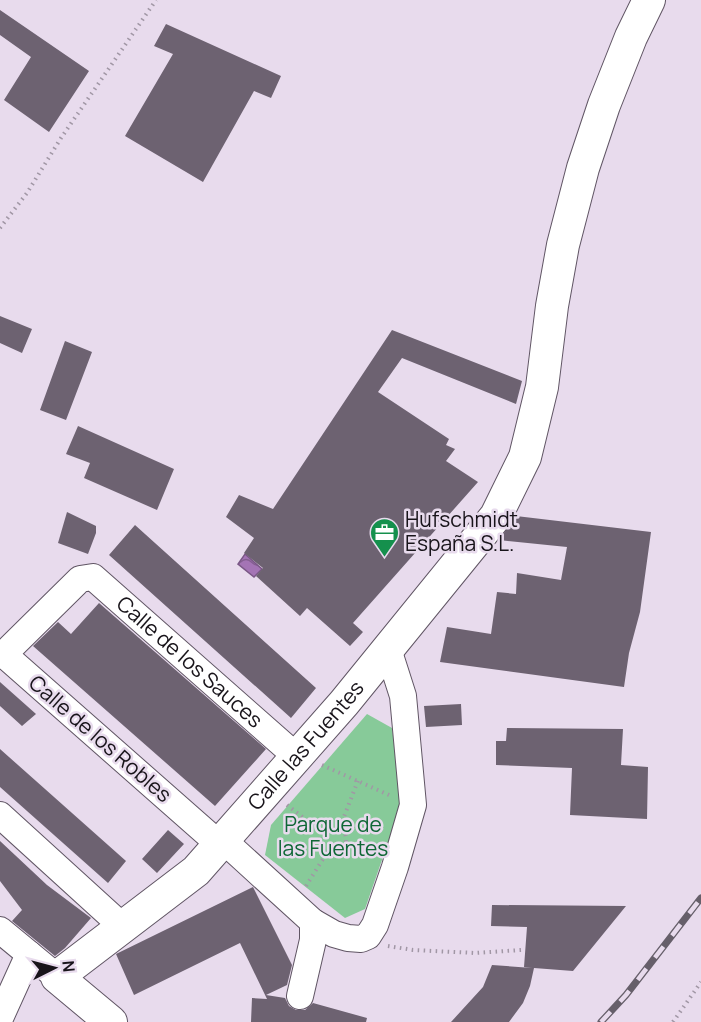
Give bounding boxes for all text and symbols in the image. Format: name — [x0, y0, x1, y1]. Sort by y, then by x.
place label: Hufschmidt España S.L. — [405, 505, 518, 557]
office icon: Hufschmidt España S.L. — [368, 516, 400, 558]
street label: Calle de los Sauces — [111, 589, 269, 733]
street label: Calle de los Robles — [23, 668, 178, 808]
street label: Calle las Fuentes — [241, 674, 370, 816]
park label: Parque de las Fuentes — [278, 810, 388, 862]
north arrow — [24, 938, 84, 998]
text: N — [57, 960, 80, 973]

